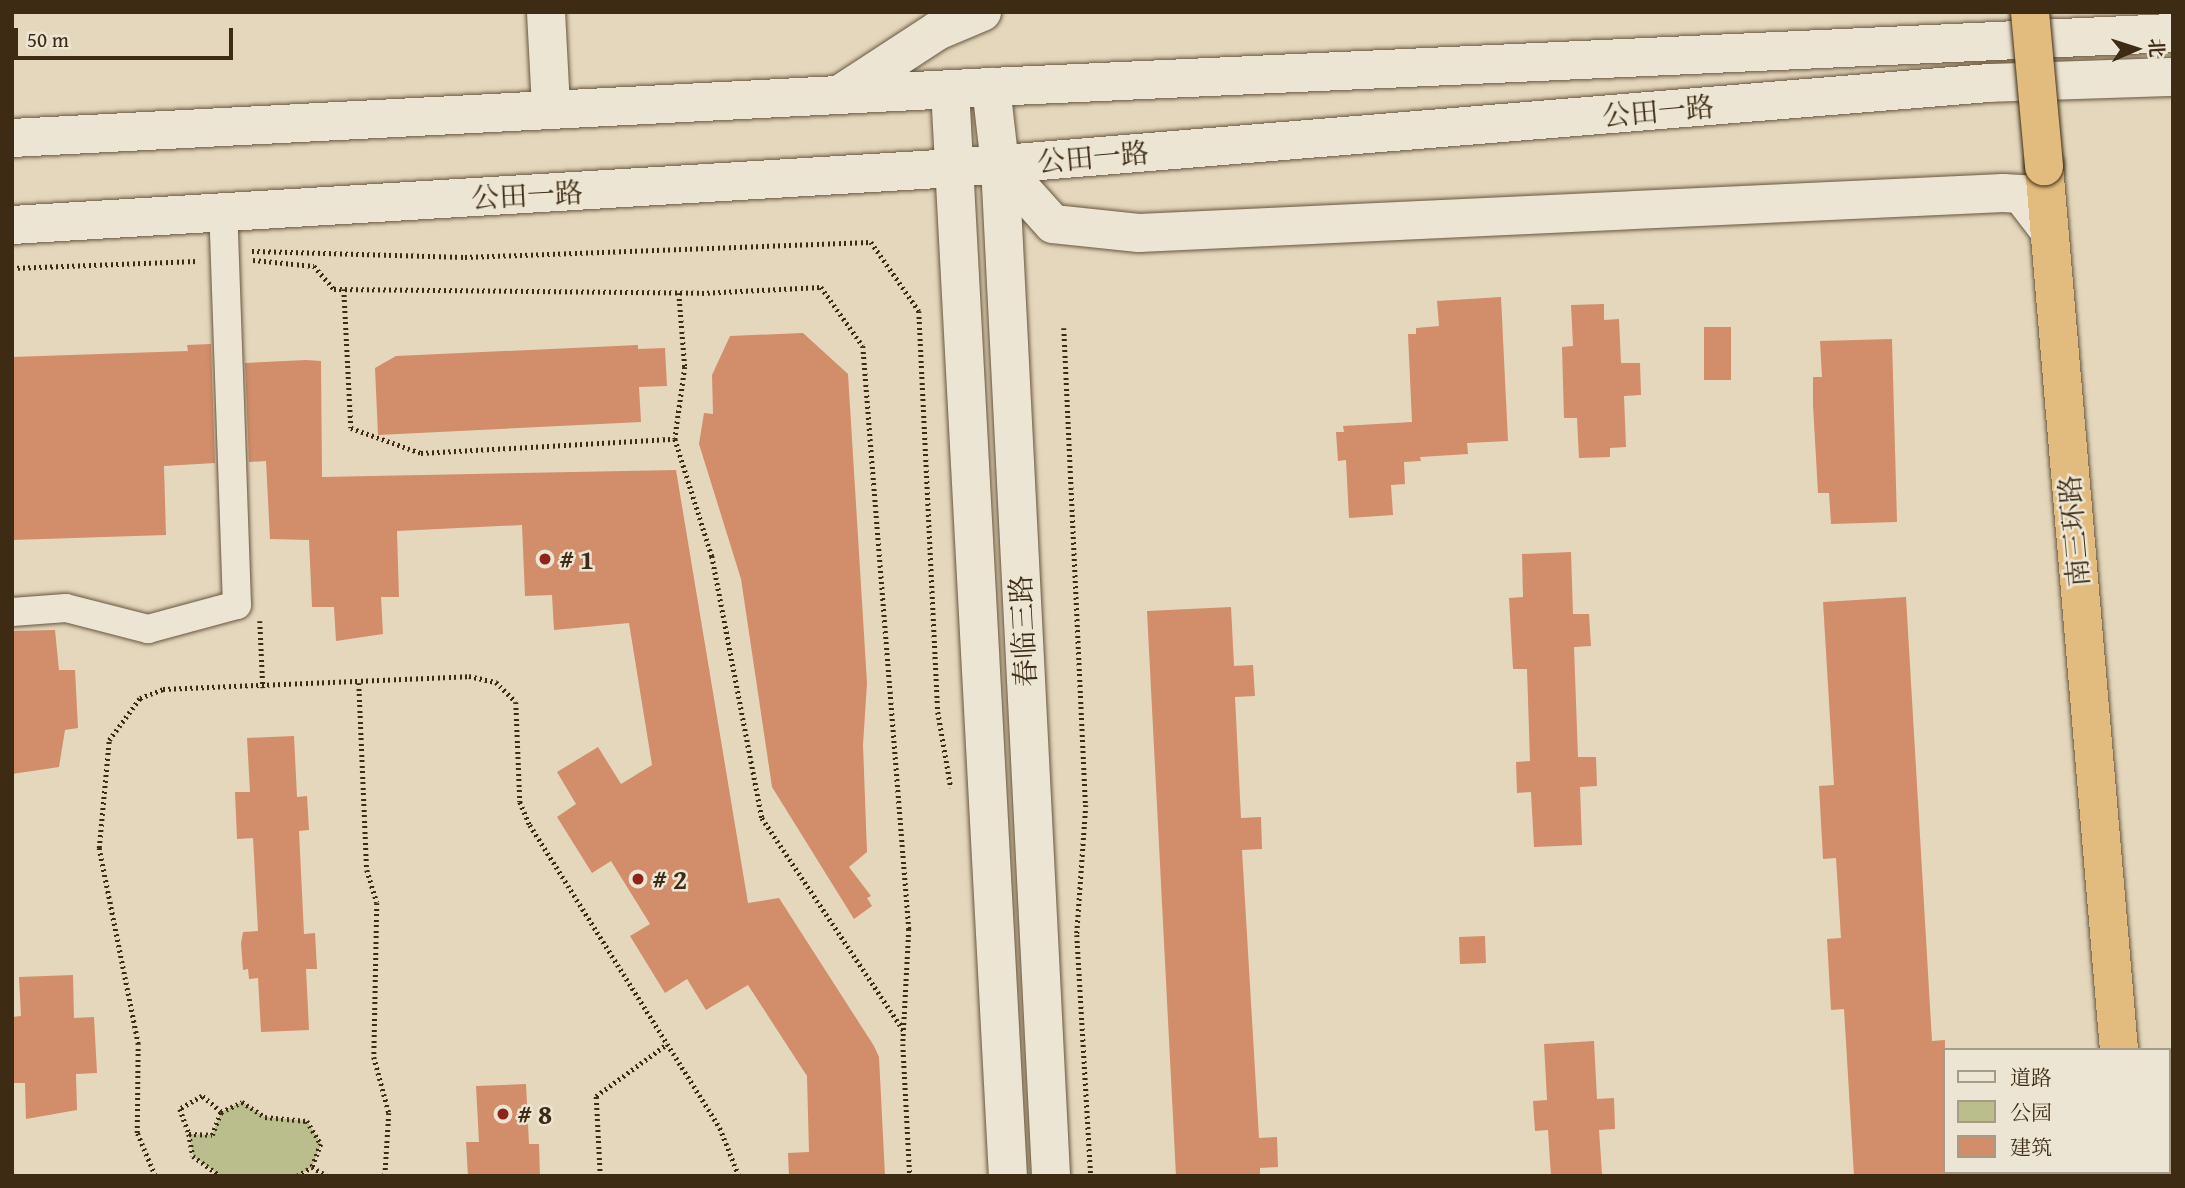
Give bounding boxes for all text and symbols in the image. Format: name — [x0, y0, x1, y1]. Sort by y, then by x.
scale bar — [18, 14, 236, 58]
north arrow — [2101, 14, 2171, 84]
text: 50 m — [27, 24, 69, 55]
text: 北 — [2142, 38, 2171, 58]
street label: 公田一路 — [1601, 89, 1715, 133]
street label: 公田一路 — [1036, 135, 1150, 179]
street label: 公田一路 — [470, 175, 584, 215]
street label: 南三环路 — [2052, 474, 2096, 588]
place label: # 1 — [559, 542, 594, 576]
marker: # 1 — [537, 551, 553, 567]
street label: 春临三路 — [1003, 574, 1043, 688]
place label: # 2 — [652, 862, 687, 896]
marker: # 2 — [630, 871, 646, 887]
legend — [1944, 1048, 2171, 1174]
text: 道路 — [2010, 1062, 2052, 1093]
place label: # 8 — [517, 1097, 552, 1131]
text: 公园 — [2010, 1097, 2052, 1128]
marker: # 8 — [495, 1106, 511, 1122]
text: 建筑 — [2010, 1132, 2052, 1163]

